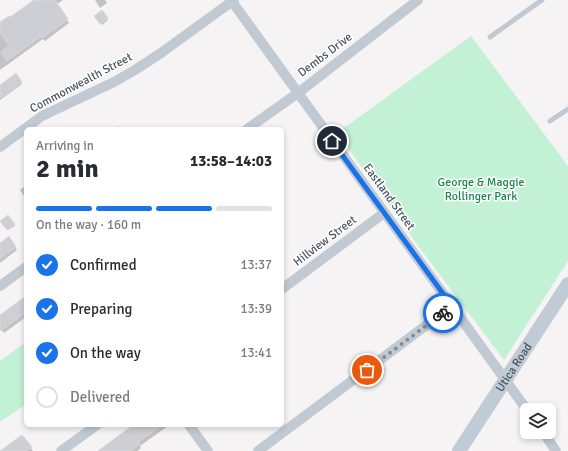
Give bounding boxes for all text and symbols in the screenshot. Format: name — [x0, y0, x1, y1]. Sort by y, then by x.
street label: Dembs Drive — [295, 30, 355, 80]
street label: Commonwealth Street — [27, 50, 135, 116]
pin — [315, 124, 349, 158]
icon: home — [321, 130, 343, 152]
text: Arriving in — [36, 138, 94, 154]
text: 13:58–14:03 — [190, 152, 272, 170]
text: 2 min — [36, 153, 99, 185]
street label: Eastland Street — [360, 161, 418, 233]
park label: George & Maggie Rollinger Park — [438, 175, 524, 204]
street label: Hillview Street — [290, 212, 360, 270]
text: On the way · 160 m — [36, 217, 141, 233]
icon: check — [36, 254, 58, 276]
text: Confirmed — [70, 256, 137, 274]
text: 13:37 — [240, 257, 272, 273]
courier — [423, 293, 463, 333]
icon: check — [36, 298, 58, 320]
text: Preparing — [70, 300, 133, 318]
text: 13:39 — [240, 301, 272, 317]
icon: bike — [432, 302, 454, 324]
street label: Utica Road — [492, 340, 535, 395]
icon: check — [36, 342, 58, 364]
text: On the way — [70, 344, 141, 362]
text: 13:41 — [240, 345, 272, 361]
pin — [350, 353, 384, 387]
icon: bag — [356, 359, 378, 381]
text: Delivered — [70, 388, 130, 406]
map controls — [520, 403, 556, 439]
button: layers — [520, 403, 556, 439]

